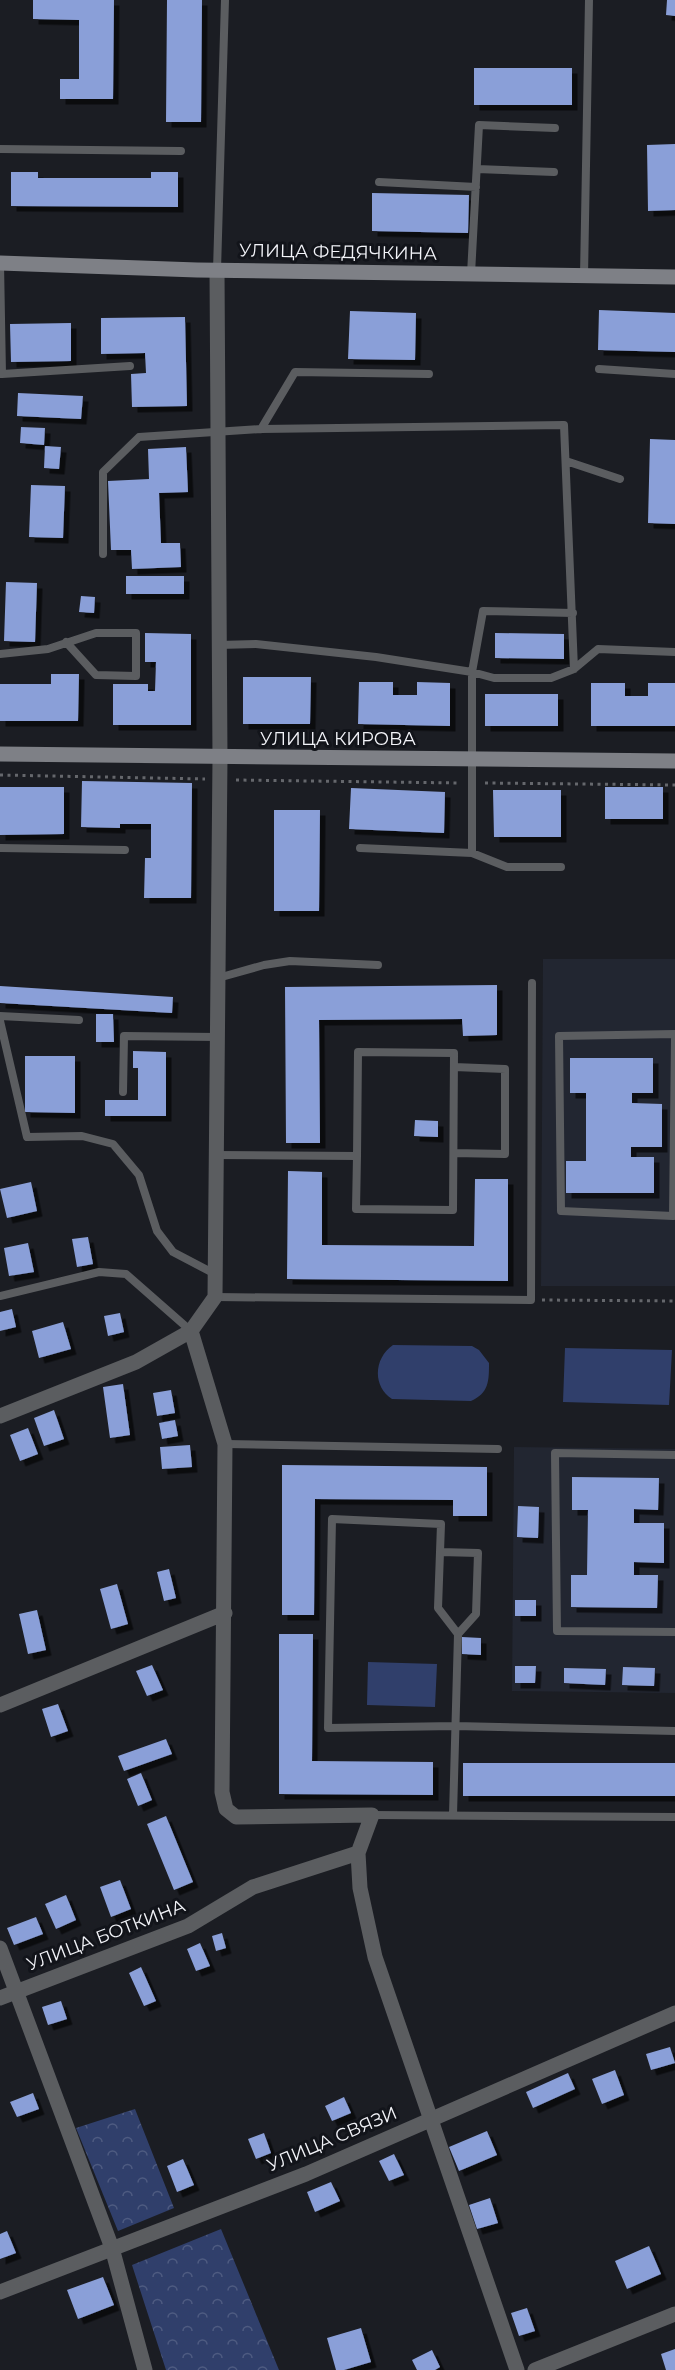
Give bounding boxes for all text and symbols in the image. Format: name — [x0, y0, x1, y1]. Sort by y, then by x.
street label: УЛИЦА ФЕДЯЧКИНА — [239, 239, 438, 265]
street label: УЛИЦА КИРОВА — [260, 728, 416, 750]
street label: УЛИЦА БОТКИНА — [24, 1894, 189, 1975]
street label: УЛИЦА СВЯЗИ — [264, 2102, 400, 2176]

